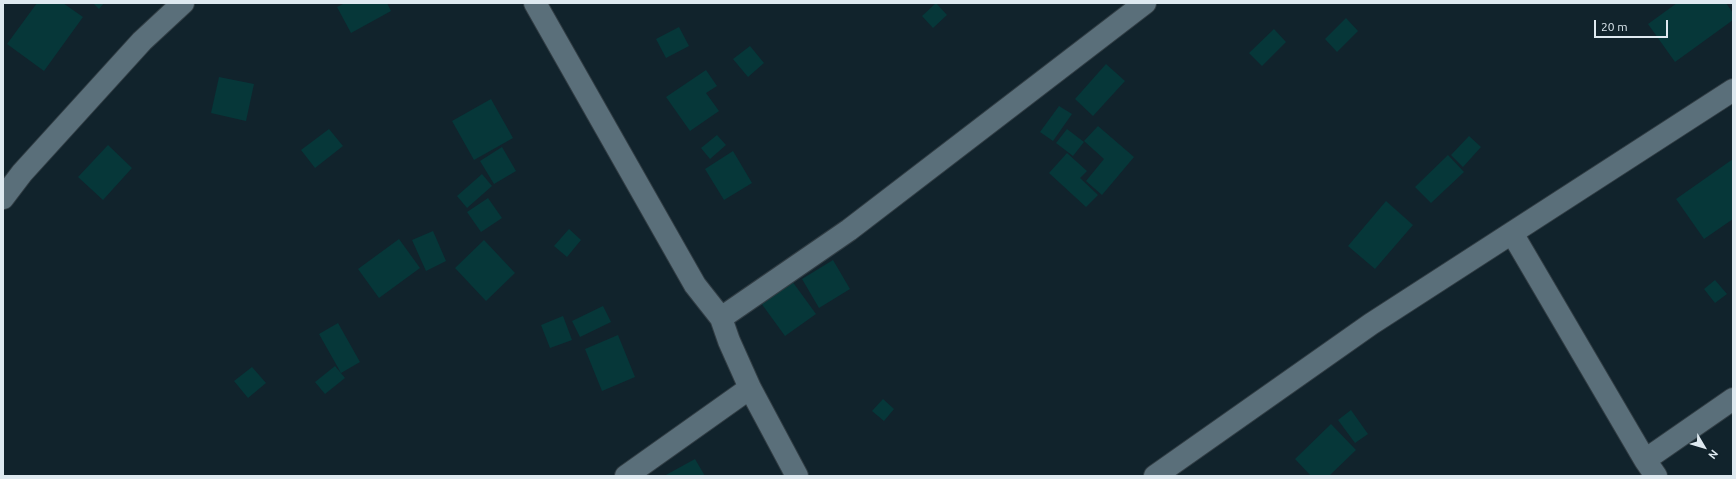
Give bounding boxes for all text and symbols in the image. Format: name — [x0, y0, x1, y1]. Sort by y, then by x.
scale bar — [1596, 12, 1670, 38]
text: 20 m — [1601, 20, 1628, 33]
north arrow — [1684, 427, 1724, 467]
text: N — [1706, 447, 1721, 461]

